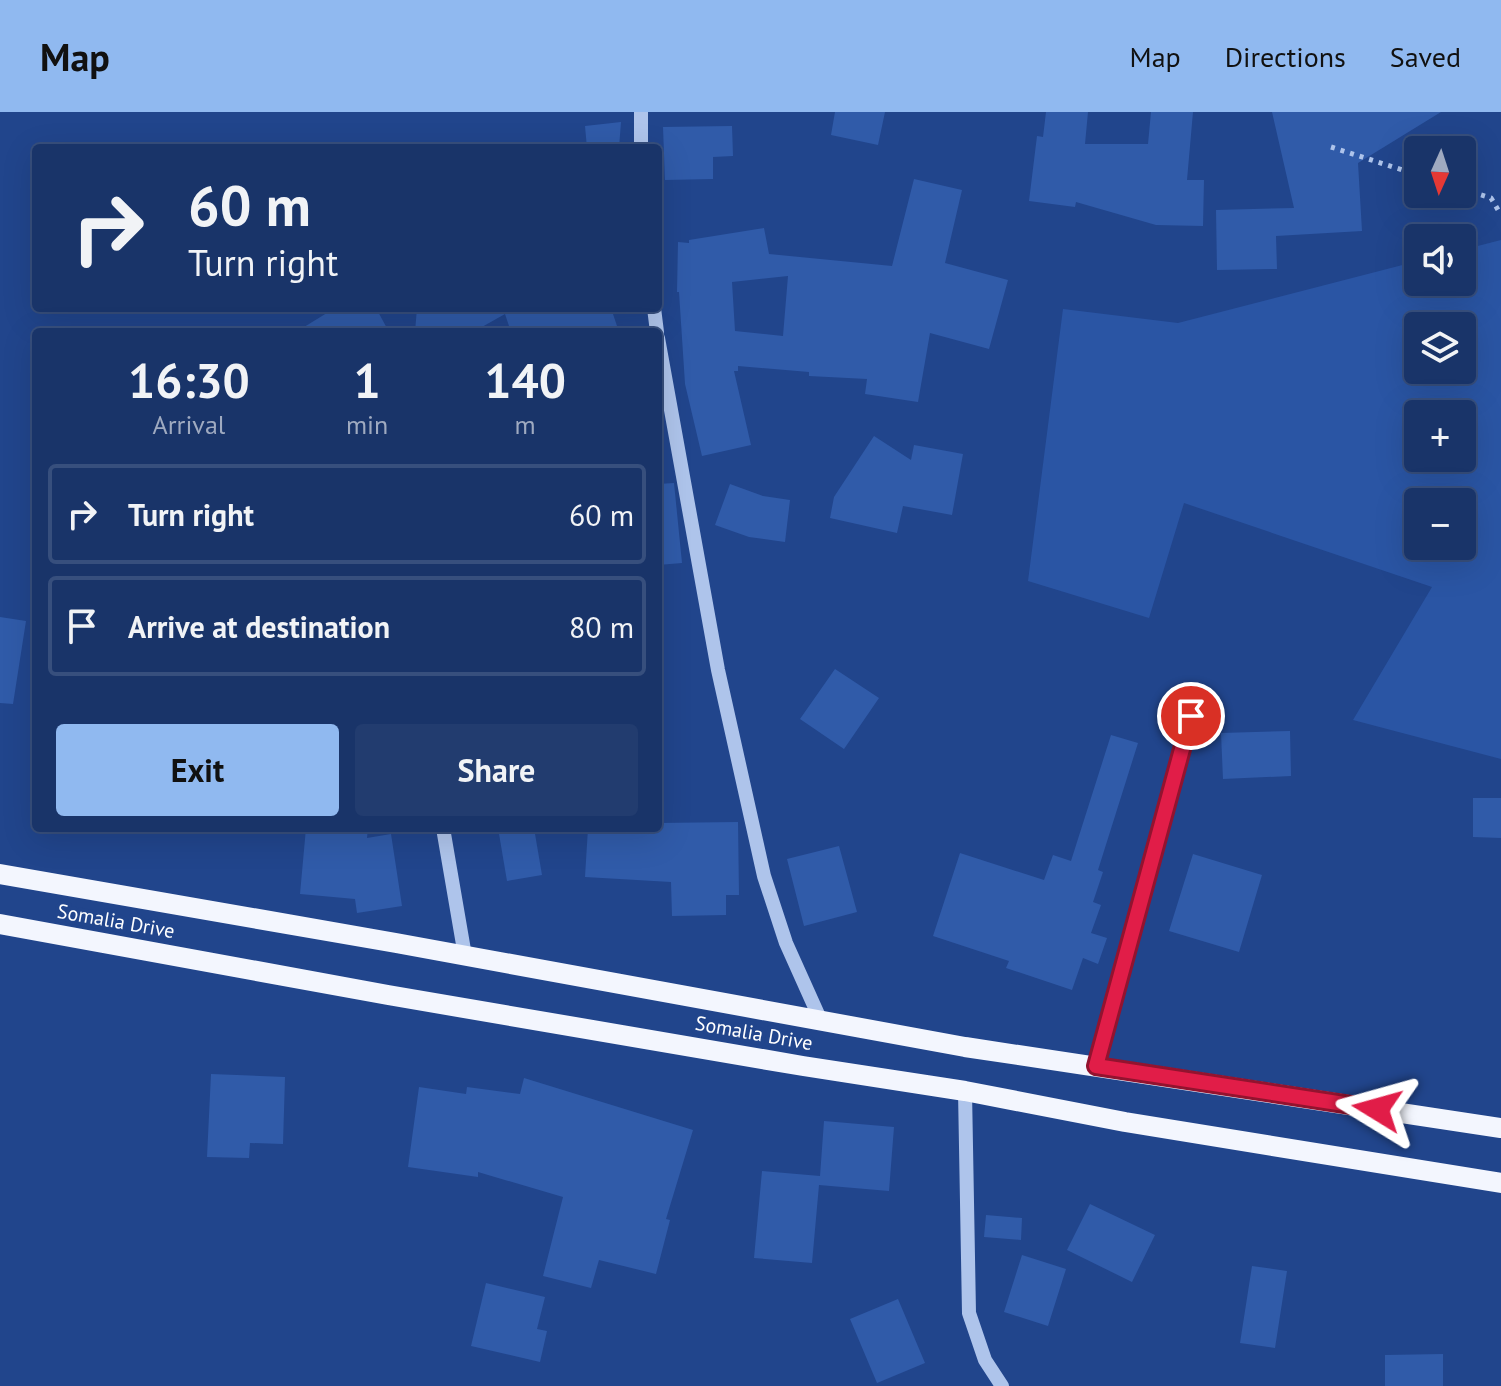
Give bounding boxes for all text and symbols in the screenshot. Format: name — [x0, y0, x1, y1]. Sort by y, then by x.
text: Map — [40, 32, 110, 81]
text: Map — [1130, 38, 1181, 75]
text: Directions — [1225, 38, 1346, 75]
text: Saved — [1390, 38, 1461, 75]
north arrow — [1404, 136, 1476, 208]
map controls — [1404, 136, 1476, 560]
text: 60 m — [188, 169, 311, 241]
icon: right — [56, 176, 160, 280]
button: sound — [1404, 224, 1476, 296]
text: Turn right — [188, 239, 338, 286]
button: layers — [1404, 312, 1476, 384]
text: 16:30 — [128, 349, 250, 411]
text: 1 — [353, 349, 381, 411]
text: 140 — [484, 349, 566, 411]
button: + — [1404, 400, 1476, 472]
text: Arrival — [153, 408, 225, 441]
text: min — [346, 408, 388, 441]
text: m — [515, 408, 536, 441]
button: − — [1404, 488, 1476, 560]
icon: right — [60, 492, 104, 536]
text: Turn right — [128, 495, 254, 534]
text: 60 m — [569, 495, 634, 534]
icon: arrive — [60, 604, 104, 648]
text: Arrive at destination — [128, 607, 390, 646]
text: 80 m — [569, 607, 634, 646]
pin — [1157, 682, 1225, 750]
icon: arrive — [1169, 694, 1213, 738]
button: Exit — [56, 724, 339, 816]
button: Share — [355, 724, 638, 816]
street label: Somalia Drive — [55, 898, 177, 944]
street label: Somalia Drive — [693, 1010, 815, 1056]
position arrow — [1335, 1067, 1419, 1151]

